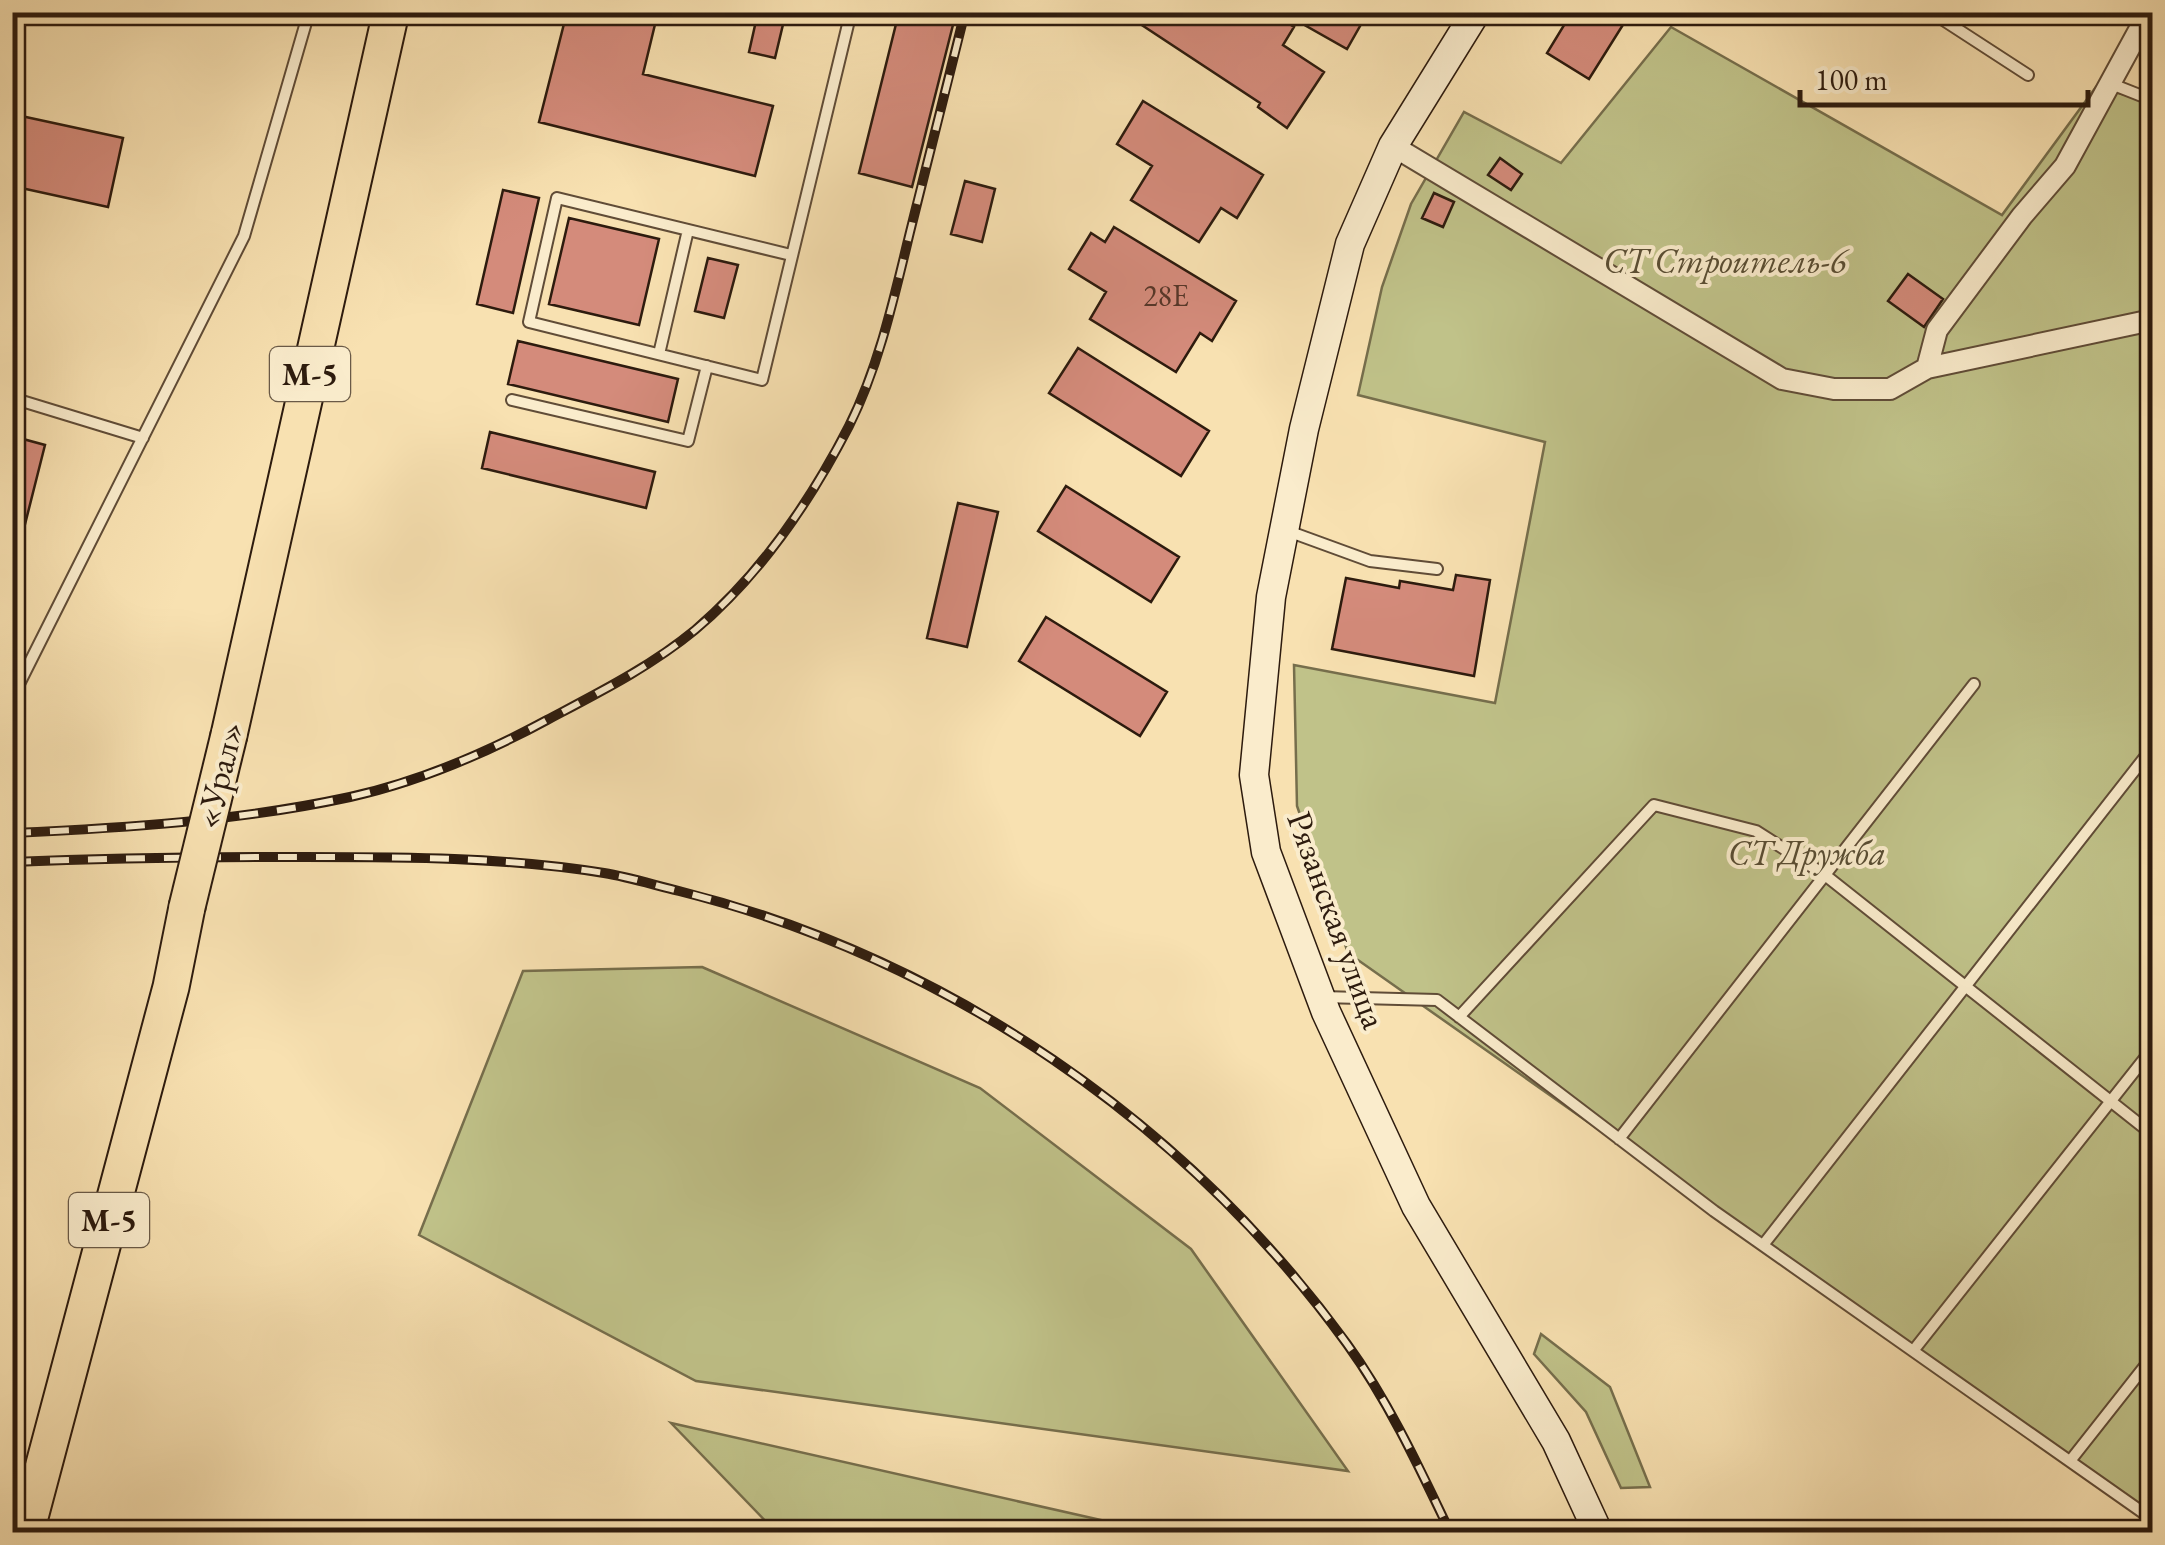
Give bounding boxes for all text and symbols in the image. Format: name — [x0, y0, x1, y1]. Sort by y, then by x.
scale bar — [1800, 45, 2088, 107]
text: 100 m — [1815, 60, 1888, 99]
park label: СТ Строитель-6 — [1603, 238, 1850, 284]
house number: 28Е — [1143, 276, 1189, 315]
road number: М-5 — [270, 347, 350, 401]
street label: «Урал» — [183, 717, 255, 833]
street label: Рязанская улица — [1276, 805, 1398, 1035]
park label: СТ Дружба — [1728, 830, 1886, 876]
road number: М-5 — [69, 1193, 149, 1247]

